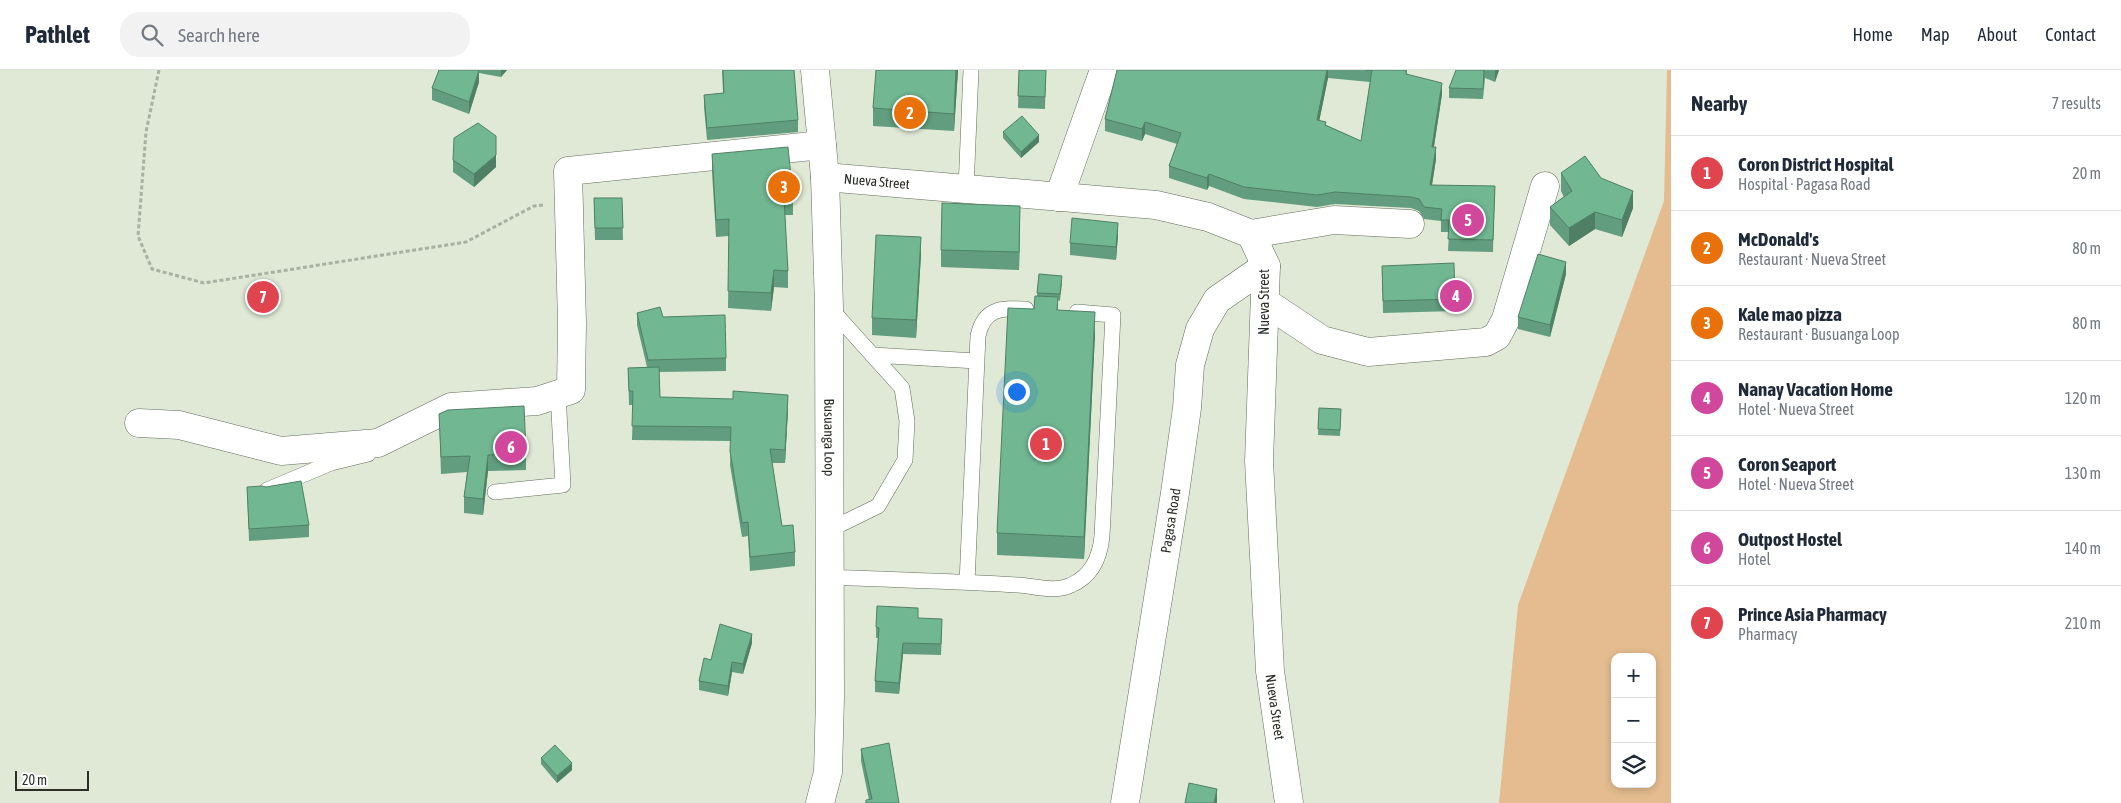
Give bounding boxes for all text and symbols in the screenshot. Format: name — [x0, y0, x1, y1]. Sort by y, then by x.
search box — [120, 12, 470, 57]
text: Pathlet — [25, 21, 90, 48]
icon: search — [138, 21, 166, 49]
text: Search here — [178, 24, 260, 46]
text: Home — [1853, 24, 1893, 45]
text: Map — [1921, 24, 1950, 45]
text: About — [1978, 24, 2017, 45]
text: Contact — [2045, 24, 2096, 45]
text: Nearby — [1691, 91, 1747, 115]
pin: 2 — [894, 94, 926, 132]
text: 7 results — [2051, 94, 2101, 112]
text: Coron District Hospital — [1738, 153, 1894, 175]
text: 1 — [1703, 164, 1711, 182]
text: 20 m — [2072, 164, 2101, 182]
pin: 3 — [768, 168, 800, 206]
street label: Nueva Street — [843, 171, 910, 192]
text: Hospital · Pagasa Road — [1738, 175, 1871, 193]
pin: 5 — [1452, 201, 1484, 239]
text: McDonald's — [1738, 228, 1819, 250]
text: 2 — [1703, 239, 1711, 257]
text: 80 m — [2072, 239, 2101, 257]
text: Restaurant · Nueva Street — [1738, 250, 1886, 268]
street label: Nueva Street — [1256, 269, 1272, 335]
pin: 4 — [1440, 277, 1472, 315]
pin: 7 — [247, 278, 279, 316]
text: Kale mao pizza — [1738, 303, 1842, 325]
text: 3 — [1703, 314, 1711, 332]
text: 80 m — [2072, 314, 2101, 332]
text: Restaurant · Busuanga Loop — [1738, 325, 1900, 343]
text: Nanay Vacation Home — [1738, 378, 1893, 400]
your location — [1004, 379, 1030, 405]
text: 4 — [1703, 389, 1711, 407]
text: 120 m — [2065, 389, 2101, 407]
street label: Busuanga Loop — [821, 399, 837, 477]
text: Hotel · Nueva Street — [1738, 400, 1854, 418]
pin: 1 — [1030, 425, 1062, 463]
pin: 6 — [495, 428, 527, 466]
text: Coron Seaport — [1738, 453, 1836, 475]
text: 5 — [1703, 464, 1711, 482]
text: 130 m — [2065, 464, 2101, 482]
text: Hotel · Nueva Street — [1738, 475, 1854, 493]
street label: Pagasa Road — [1157, 487, 1184, 554]
text: Outpost Hostel — [1738, 528, 1842, 550]
text: 6 — [1703, 539, 1711, 557]
text: 140 m — [2065, 539, 2101, 557]
text: Hotel — [1738, 550, 1771, 568]
text: Prince Asia Pharmacy — [1738, 603, 1887, 625]
text: 7 — [1703, 614, 1711, 632]
text: 210 m — [2065, 614, 2101, 632]
text: Pharmacy — [1738, 625, 1797, 643]
map controls — [1611, 653, 1656, 788]
button: + — [1611, 653, 1656, 698]
street label: Nueva Street — [1263, 673, 1288, 741]
button: − — [1611, 698, 1656, 743]
button: layers — [1611, 743, 1656, 788]
scale bar — [15, 768, 89, 791]
text: 20 m — [22, 772, 47, 788]

